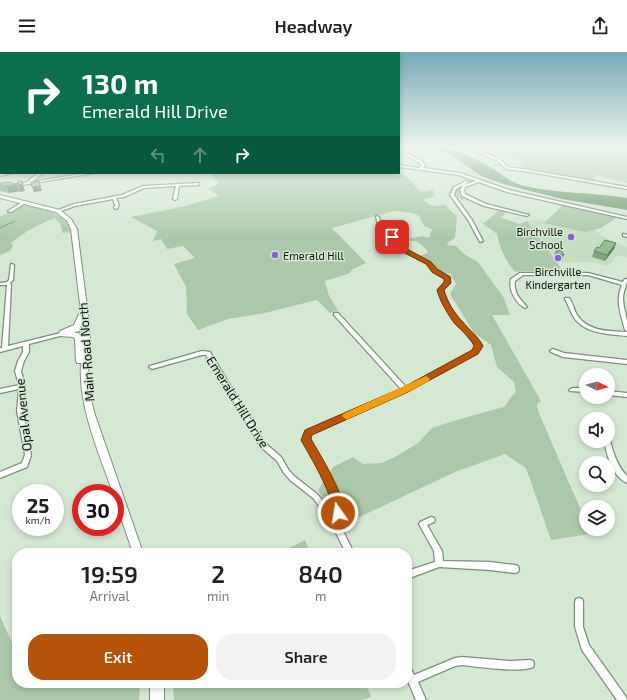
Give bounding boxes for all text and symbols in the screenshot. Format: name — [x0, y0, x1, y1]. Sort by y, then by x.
icon: menu — [16, 15, 38, 37]
text: Headway — [275, 15, 352, 37]
icon: share — [589, 15, 611, 37]
text: 130 m — [82, 66, 158, 100]
icon: right — [16, 68, 68, 120]
text: Emerald Hill Drive — [82, 100, 228, 122]
icon: left — [147, 144, 169, 166]
icon: ahead — [189, 144, 211, 166]
icon: right — [231, 144, 253, 166]
pin — [375, 220, 409, 254]
place label: Birchville School — [516, 225, 564, 251]
icon: arrive — [381, 226, 403, 248]
marker: Birchville School — [566, 232, 576, 242]
place label: Emerald Hill — [283, 249, 345, 262]
marker: Emerald Hill — [270, 250, 280, 260]
marker: Birchville Kindergarten — [553, 253, 563, 263]
place label: Birchville Kindergarten — [525, 265, 591, 291]
street label: Main Road North — [75, 302, 97, 402]
street label: Emerald Hill Drive — [203, 353, 273, 451]
north arrow — [579, 368, 615, 404]
map controls — [579, 368, 615, 536]
street label: Opal Avenue — [11, 378, 35, 452]
button: sound — [579, 412, 615, 448]
button: search — [579, 456, 615, 492]
speed limit sign: 30 — [72, 484, 124, 536]
position arrow — [317, 492, 359, 534]
text: 25 — [27, 493, 49, 517]
button: layers — [579, 500, 615, 536]
text: km/h — [26, 514, 50, 526]
text: 19:59 — [81, 559, 138, 588]
text: 2 — [211, 559, 225, 588]
text: 840 — [298, 559, 343, 588]
text: Arrival — [90, 588, 129, 604]
text: min — [207, 588, 229, 604]
text: m — [315, 588, 326, 604]
button: Exit — [28, 634, 208, 680]
button: Share — [216, 634, 396, 680]

